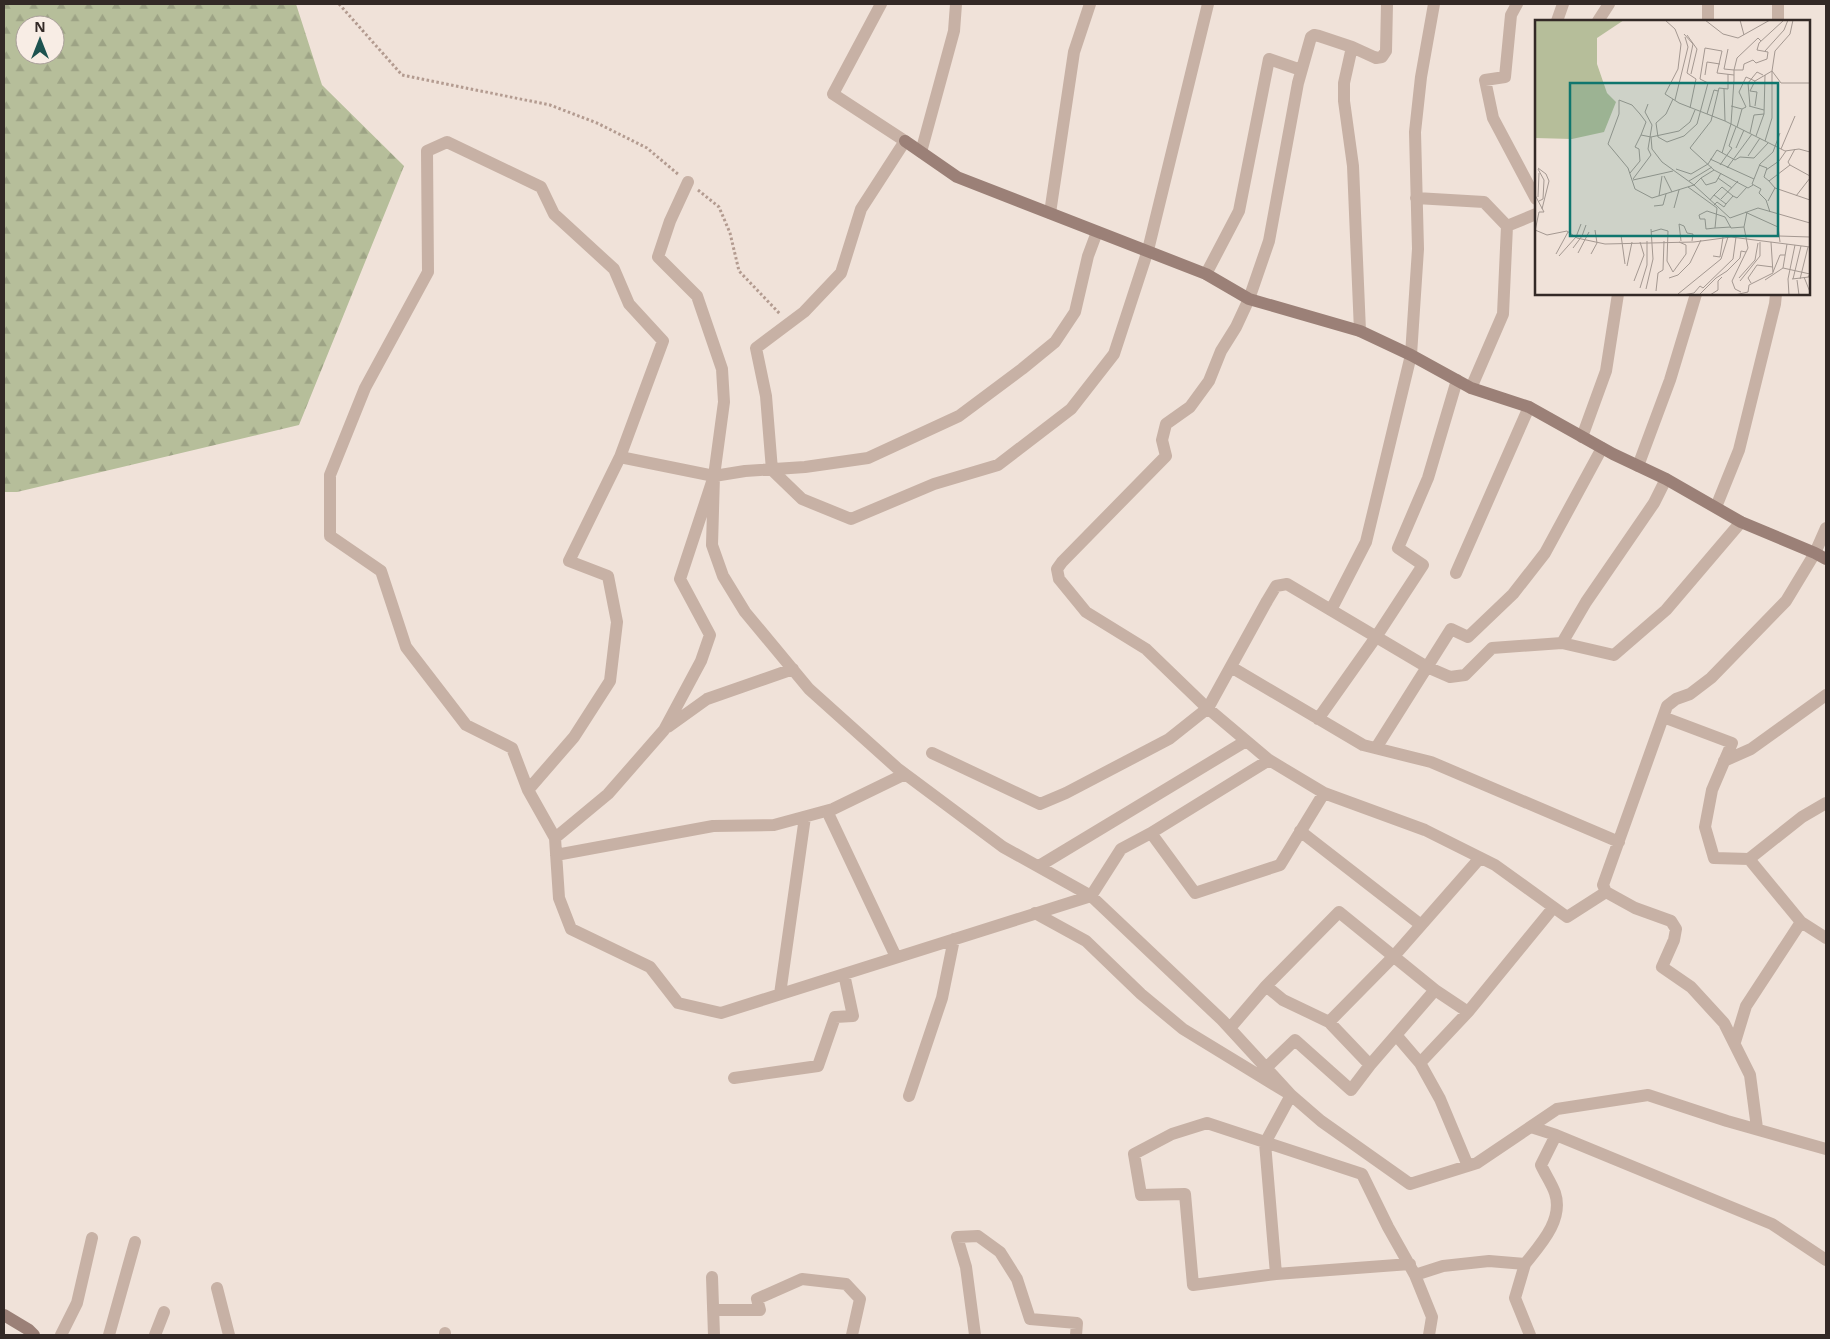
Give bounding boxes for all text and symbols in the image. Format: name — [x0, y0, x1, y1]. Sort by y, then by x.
north arrow — [15, 15, 65, 65]
text: N — [34, 17, 46, 36]
inset map — [1535, 20, 1810, 295]

